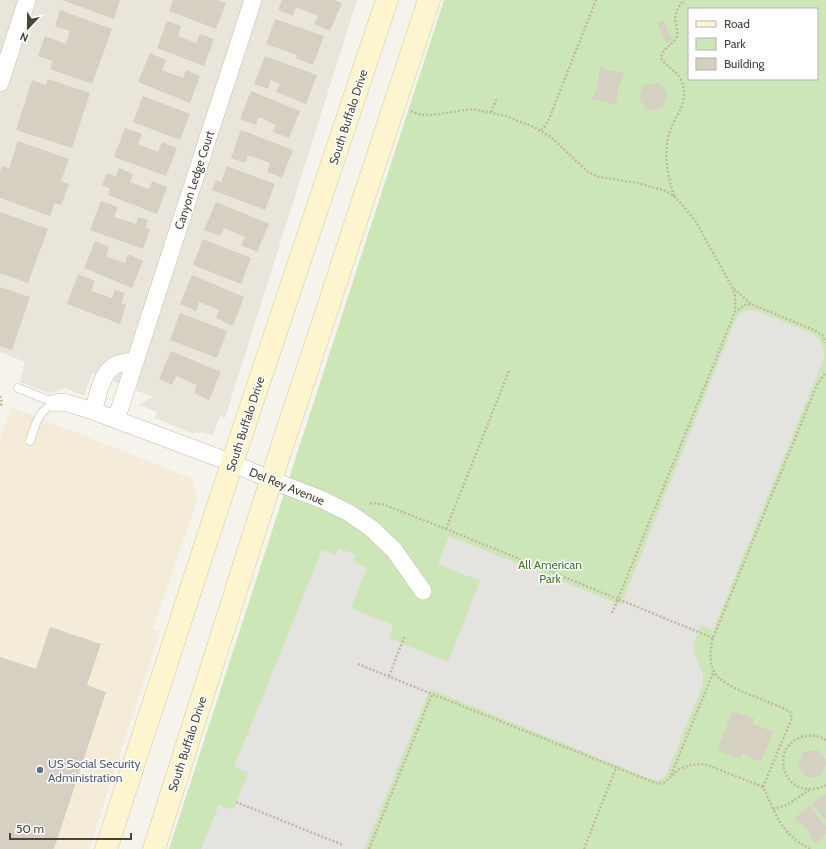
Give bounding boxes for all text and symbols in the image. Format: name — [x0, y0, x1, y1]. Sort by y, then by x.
north arrow — [8, 8, 48, 48]
legend — [688, 8, 818, 80]
text: Road — [724, 16, 750, 31]
text: N — [18, 29, 30, 45]
text: Park — [724, 36, 746, 51]
text: Building — [724, 56, 766, 71]
street label: South Buffalo Drive — [326, 68, 370, 166]
street label: Canyon Ledge Court — [171, 129, 217, 231]
street label: South Buffalo Drive — [223, 375, 267, 473]
street label: Del Rey Avenue — [247, 464, 327, 508]
park label: All American Park — [518, 557, 582, 586]
street label: South Buffalo Drive — [165, 695, 209, 793]
place label: US Social Security Administration — [48, 756, 141, 785]
marker: US Social Security Administration — [35, 765, 45, 775]
scale bar — [10, 815, 131, 841]
text: 50 m — [16, 821, 44, 836]

